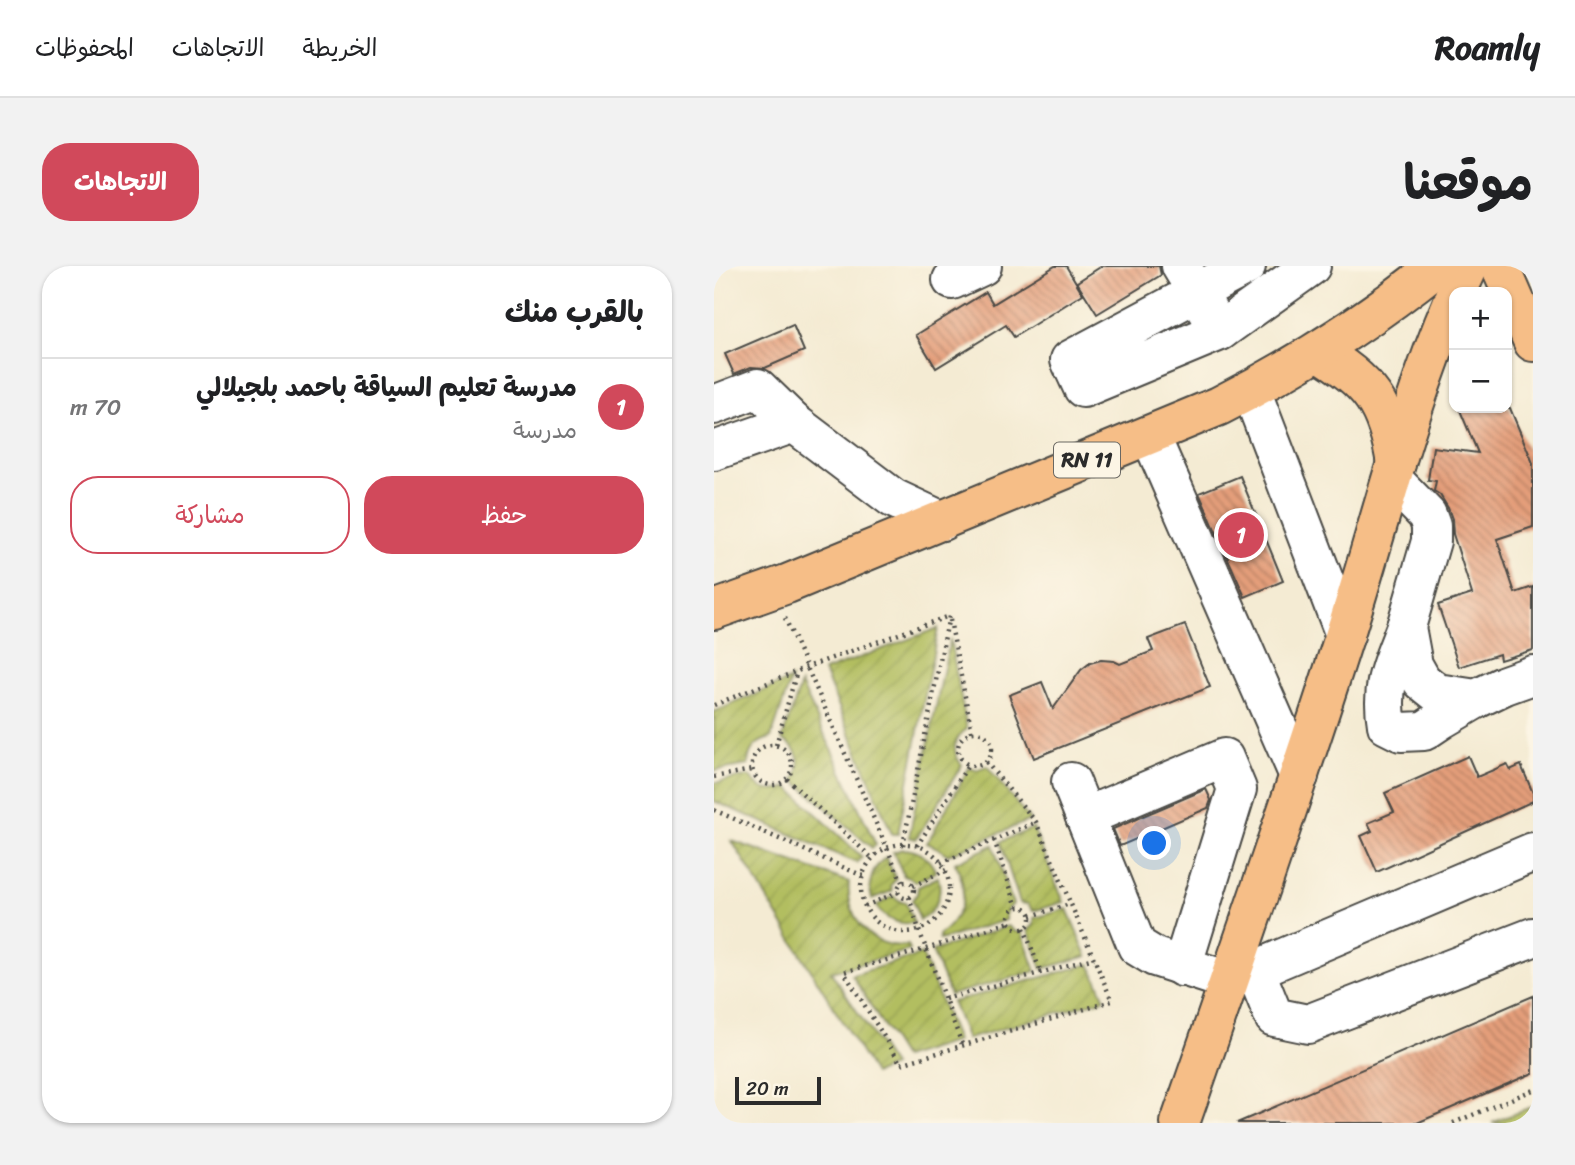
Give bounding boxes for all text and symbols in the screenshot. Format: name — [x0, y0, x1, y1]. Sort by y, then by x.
text: Roamly — [1435, 19, 1540, 77]
text: المحفوظات — [35, 27, 134, 69]
text: الاتجاهات — [172, 27, 265, 69]
text: الخريطة — [303, 27, 377, 69]
text: موقعنا — [1403, 139, 1533, 226]
button: الاتجاهات — [42, 143, 199, 221]
text: بالقرب منك — [505, 285, 644, 339]
map controls — [1449, 287, 1512, 413]
button: + — [1449, 287, 1512, 350]
button: − — [1449, 350, 1512, 413]
text: مدرسة تعليم السياقة باحمد بلجيلالي — [196, 364, 577, 410]
text: 70 m — [70, 387, 121, 428]
text: 1 — [616, 387, 626, 428]
text: مدرسة — [513, 410, 577, 451]
road number: RN 11 — [1054, 442, 1120, 478]
button: مشاركة — [70, 476, 350, 554]
button: حفظ — [364, 476, 644, 554]
pin: 1 — [1218, 509, 1264, 561]
your location — [1137, 826, 1171, 860]
text: 20 m — [746, 1072, 789, 1105]
scale bar — [735, 1074, 821, 1106]

